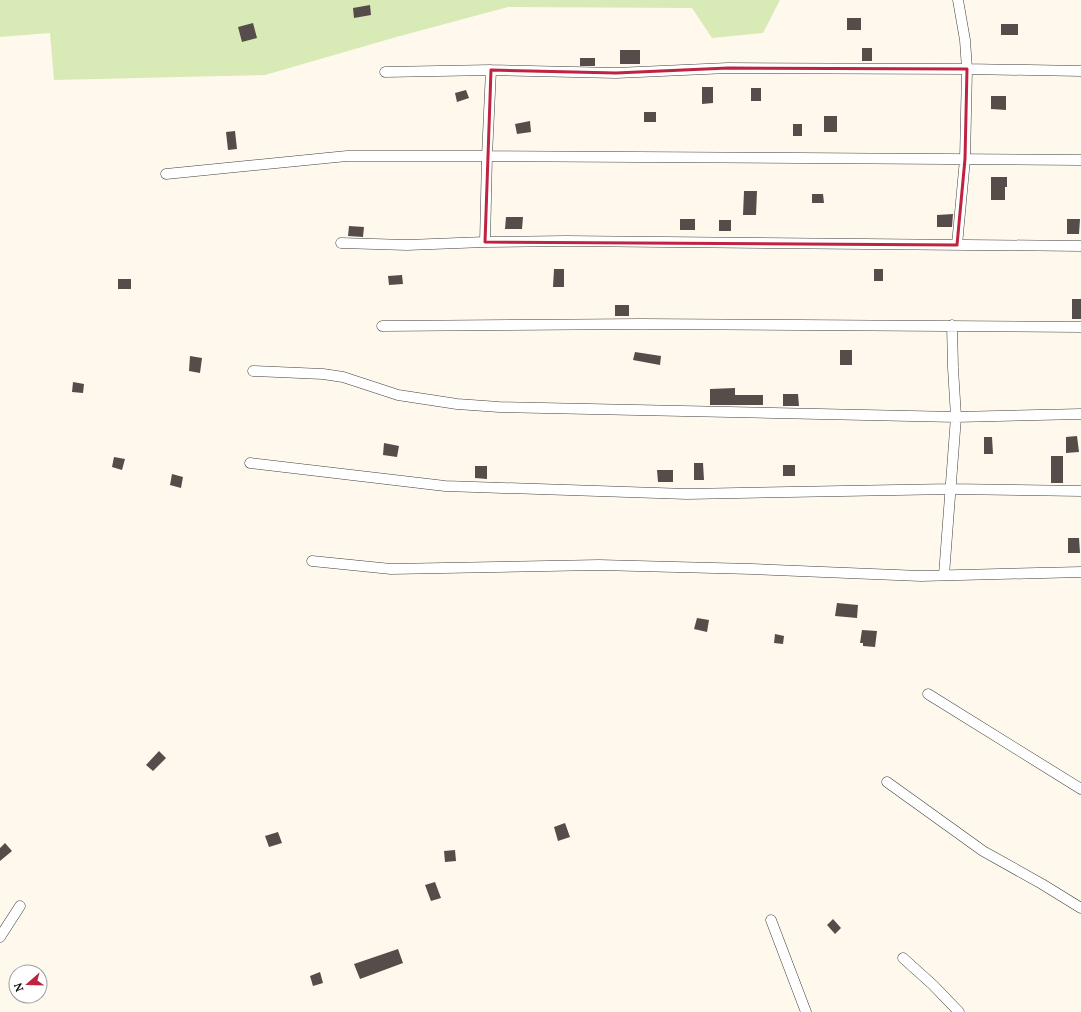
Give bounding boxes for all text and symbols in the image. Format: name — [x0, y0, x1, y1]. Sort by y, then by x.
north arrow — [8, 964, 48, 1004]
text: N — [10, 981, 27, 994]

